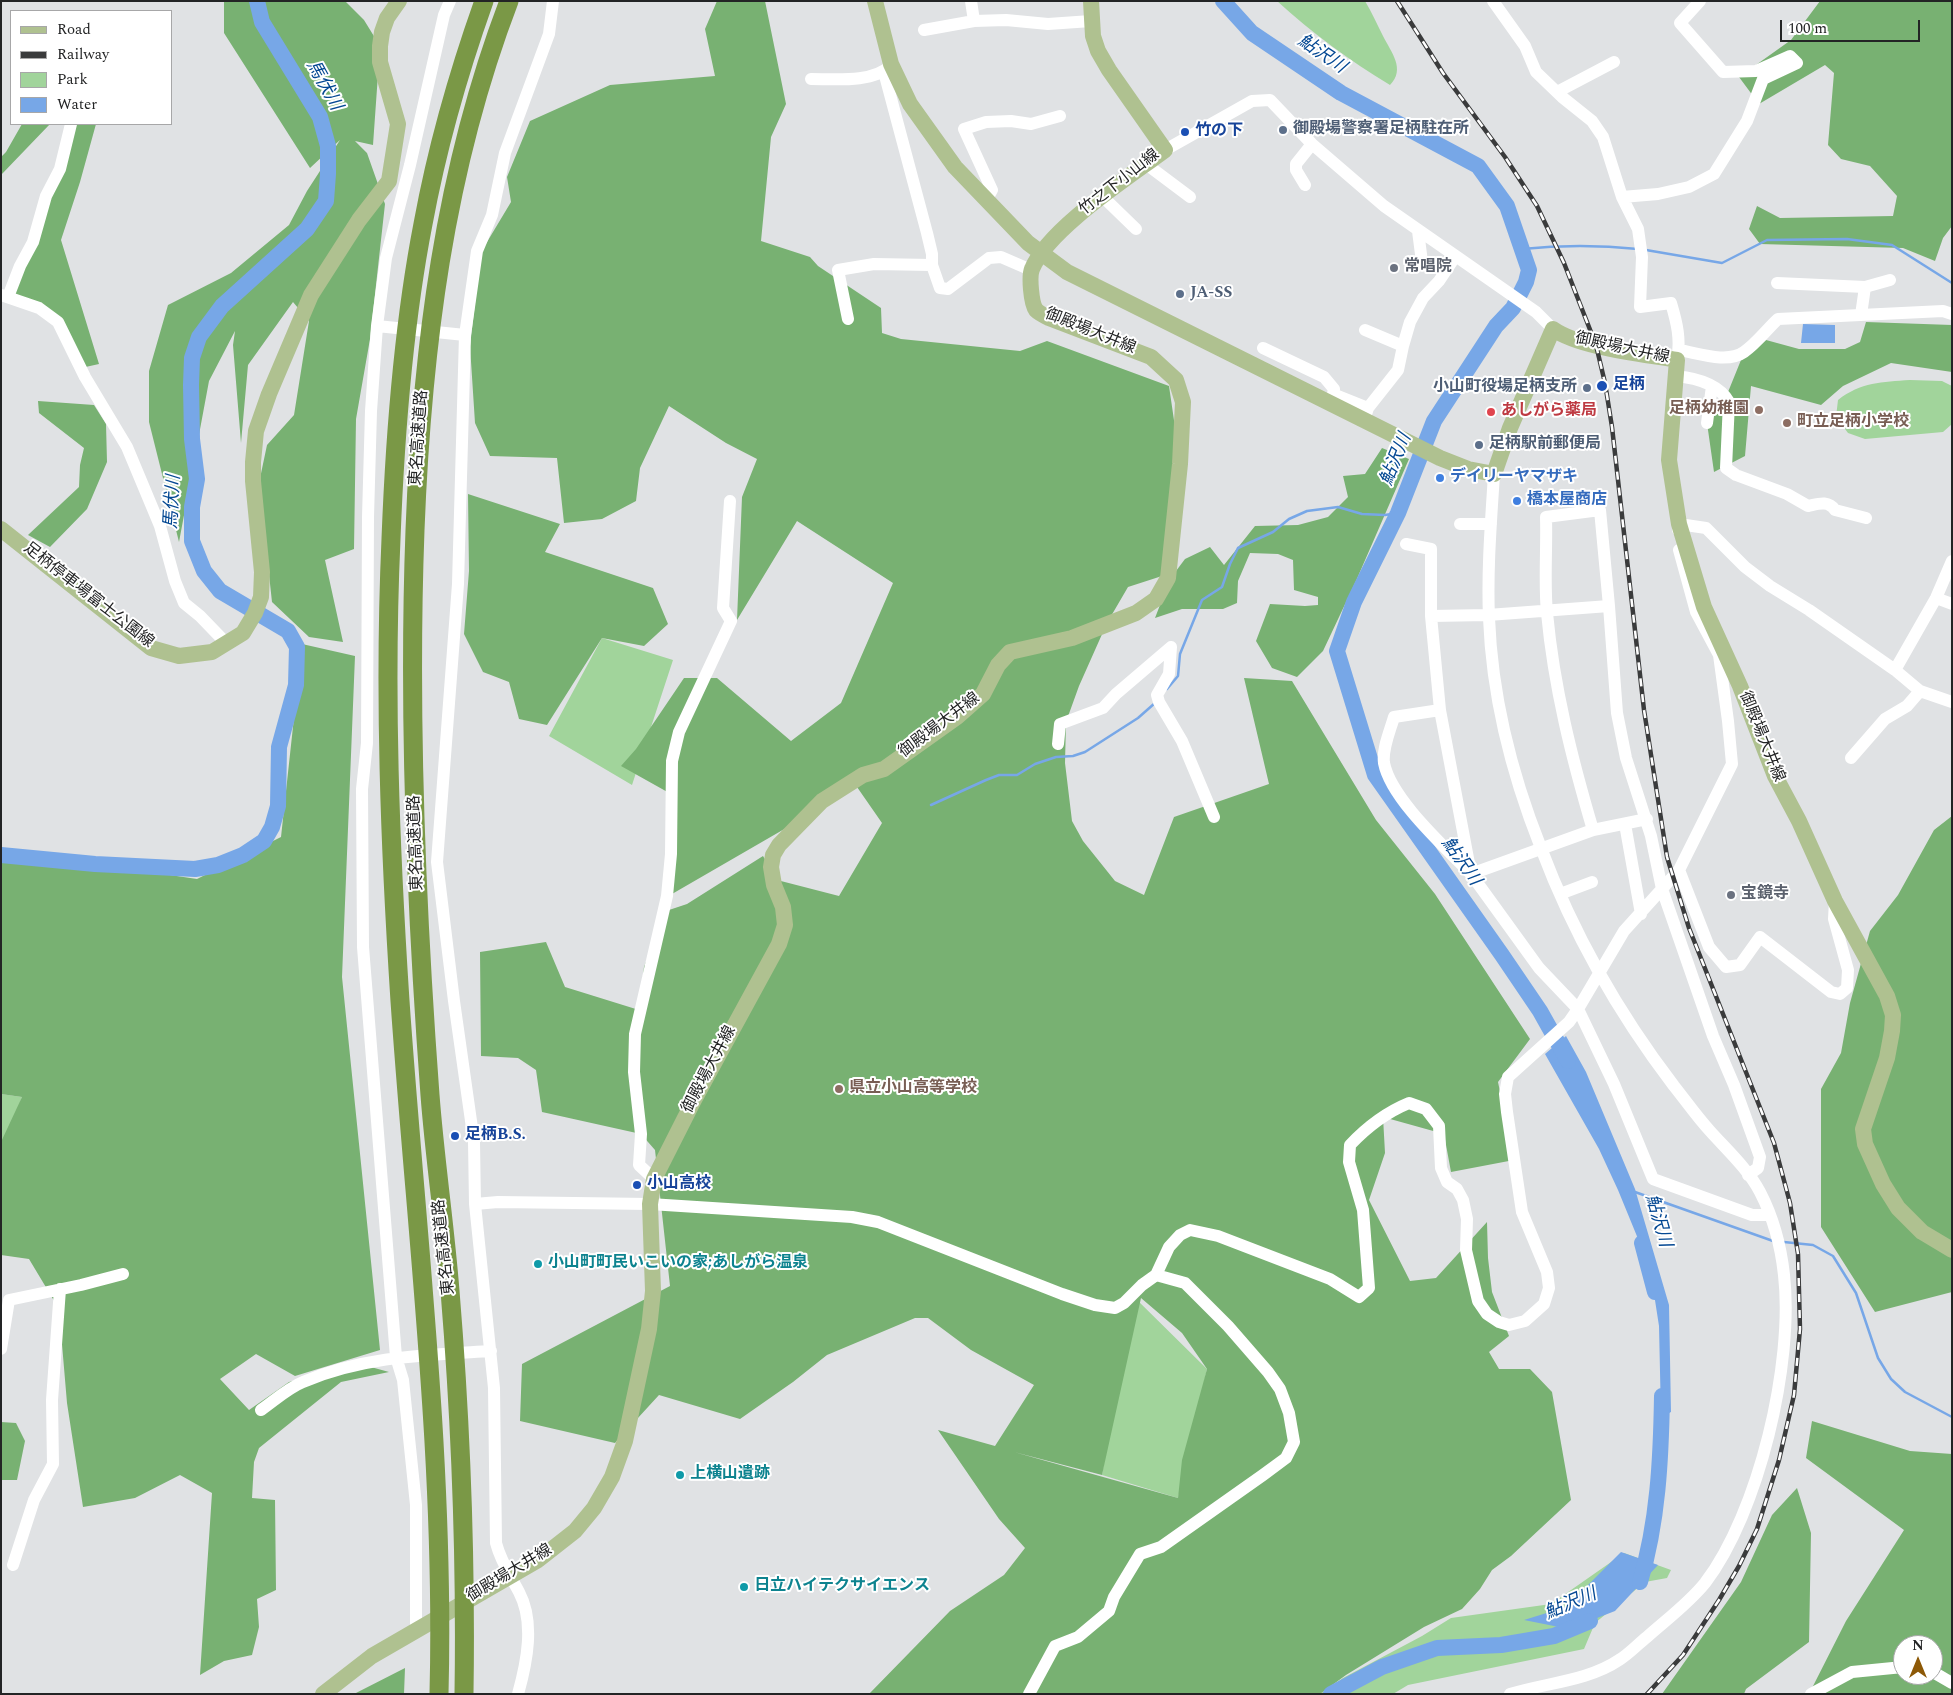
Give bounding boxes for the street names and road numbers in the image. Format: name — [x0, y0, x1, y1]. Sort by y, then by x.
street label: 竹之下小山線 — [1076, 146, 1164, 220]
street label: 御殿場大井線 — [1042, 305, 1138, 359]
street label: 御殿場大井線 — [1573, 330, 1671, 368]
street label: 東名高速道路 — [407, 389, 433, 487]
street label: 足柄停車場富士公園線 — [19, 539, 157, 653]
street label: 御殿場大井線 — [896, 689, 984, 763]
street label: 御殿場大井線 — [1734, 689, 1788, 785]
street label: 東名高速道路 — [406, 795, 428, 891]
street label: 御殿場大井線 — [679, 1023, 741, 1117]
street label: 東名高速道路 — [430, 1198, 460, 1296]
street label: 御殿場大井線 — [464, 1541, 556, 1607]

